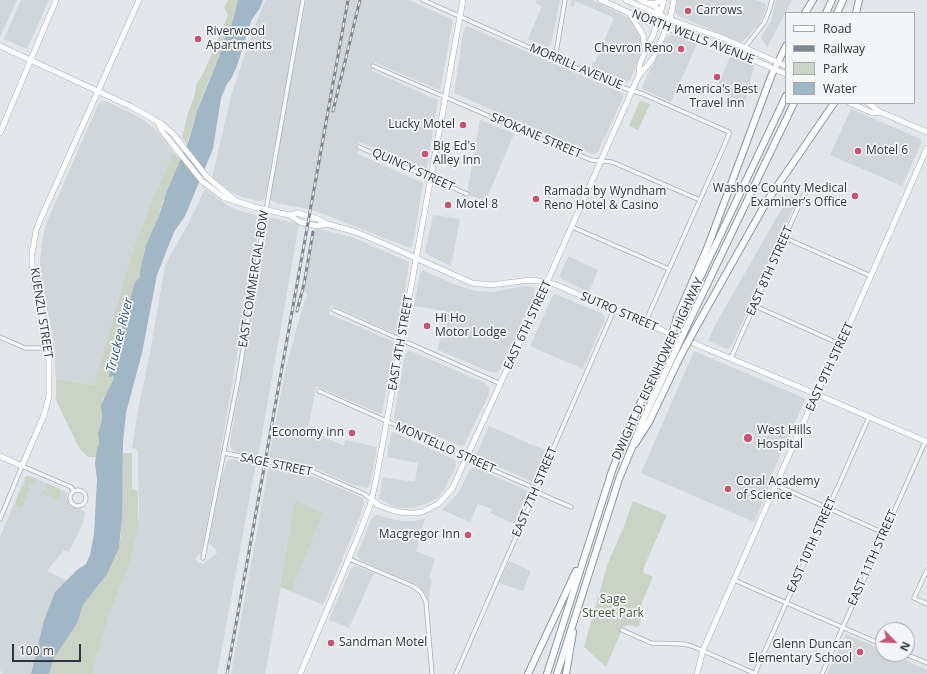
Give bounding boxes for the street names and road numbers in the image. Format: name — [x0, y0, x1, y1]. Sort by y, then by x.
street label: NORTH WELLS AVENUE — [630, 7, 756, 67]
street label: MORRILL AVENUE — [527, 41, 625, 93]
street label: SPOKANE STREET — [488, 110, 584, 162]
street label: QUINCY STREET — [370, 145, 456, 195]
street label: EAST COMMERCIAL ROW — [236, 209, 272, 349]
street label: EAST 8TH STREET — [744, 224, 796, 318]
street label: KUENZLI STREET — [27, 266, 55, 360]
street label: DWIGHT D. EISENHOWER HIGHWAY — [609, 276, 707, 462]
street label: EAST 6TH STREET — [501, 278, 555, 372]
street label: SUTRO STREET — [578, 289, 660, 335]
street label: EAST 4TH STREET — [386, 294, 416, 392]
street label: EAST 9TH STREET — [803, 320, 857, 414]
street label: MONTELLO STREET — [393, 419, 497, 477]
street label: EAST 7TH STREET — [510, 445, 560, 539]
street label: SAGE STREET — [239, 450, 313, 480]
street label: EAST 10TH STREET — [784, 495, 840, 595]
street label: EAST 11TH STREET — [845, 508, 901, 608]

